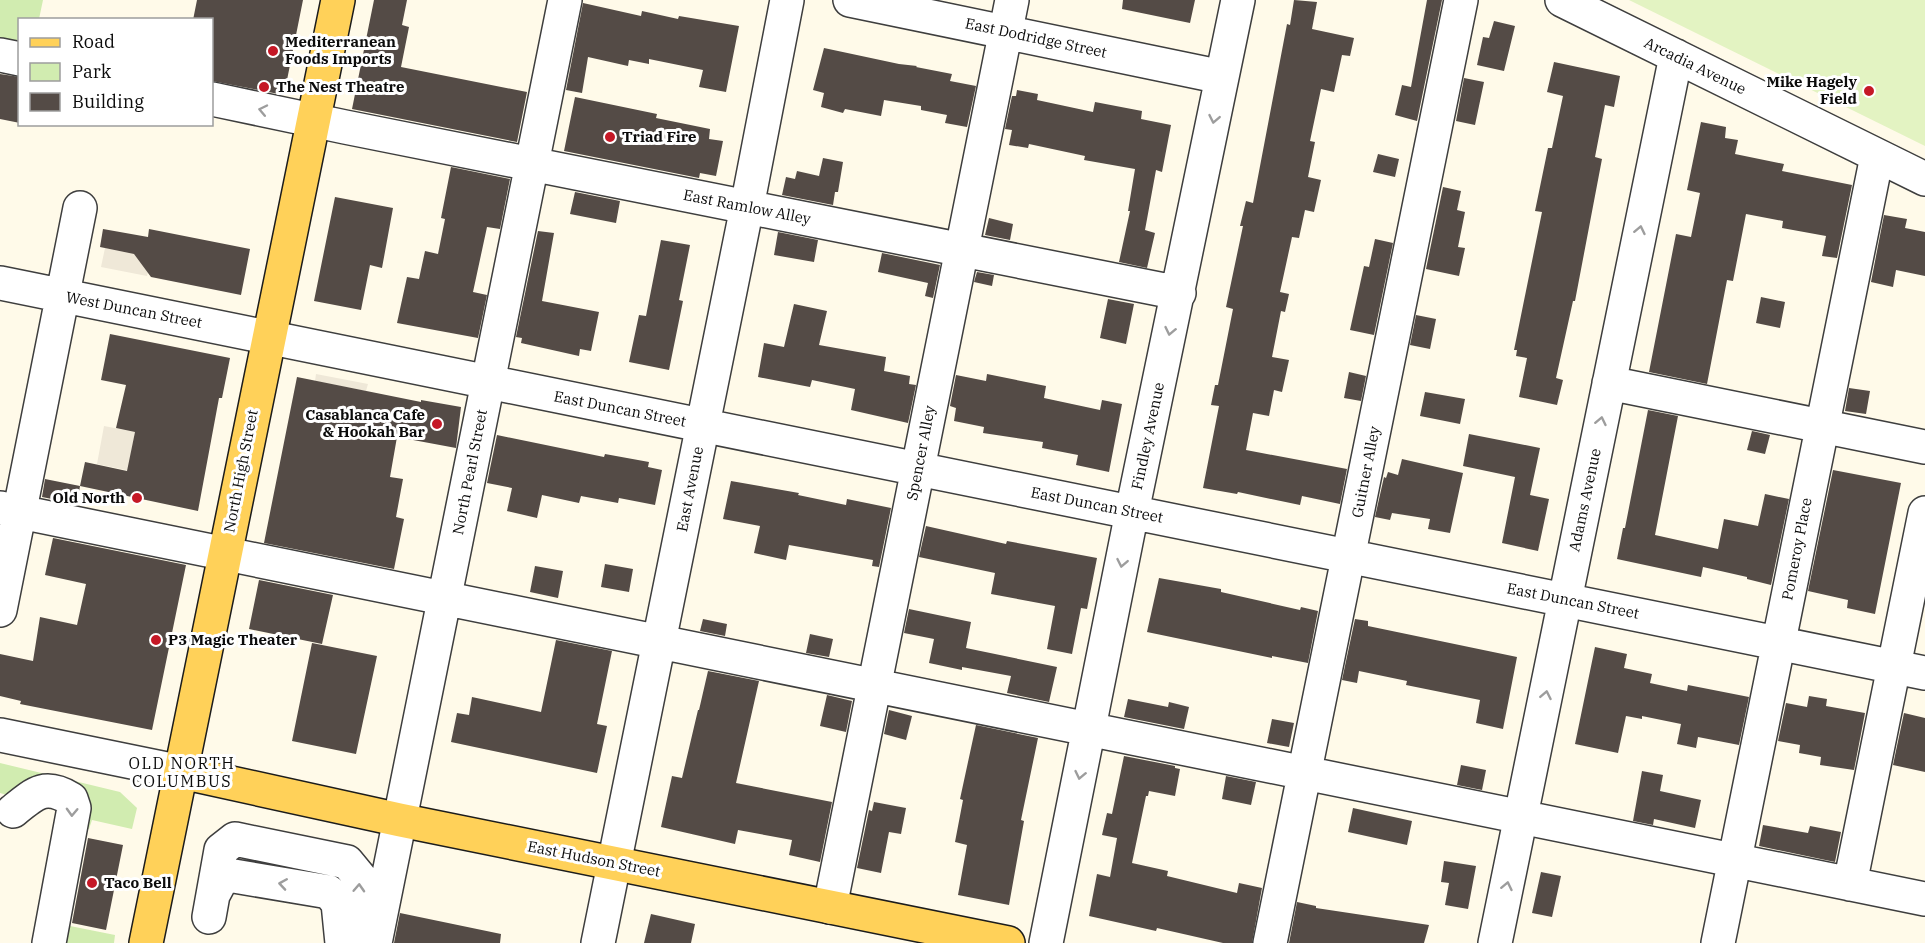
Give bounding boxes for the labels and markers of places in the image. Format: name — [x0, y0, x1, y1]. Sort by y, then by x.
place label: Mediterranean Foods Imports — [285, 32, 396, 68]
marker: Mediterranean Foods Imports — [266, 44, 280, 58]
place label: Mike Hagely Field — [1766, 72, 1858, 108]
place label: The Nest Theatre — [276, 77, 405, 96]
marker: The Nest Theatre — [257, 80, 271, 94]
marker: Mike Hagely Field — [1862, 84, 1876, 98]
place label: Triad Fire — [622, 127, 697, 146]
marker: Triad Fire — [603, 130, 617, 144]
place label: Casablanca Cafe & Hookah Bar — [305, 405, 426, 441]
marker: Casablanca Cafe & Hookah Bar — [430, 417, 444, 431]
place label: Old North — [52, 488, 125, 507]
marker: Old North — [130, 491, 144, 505]
place label: P3 Magic Theater — [168, 630, 298, 649]
marker: P3 Magic Theater — [149, 633, 163, 647]
place label: Taco Bell — [104, 873, 172, 892]
marker: Taco Bell — [85, 876, 99, 890]

